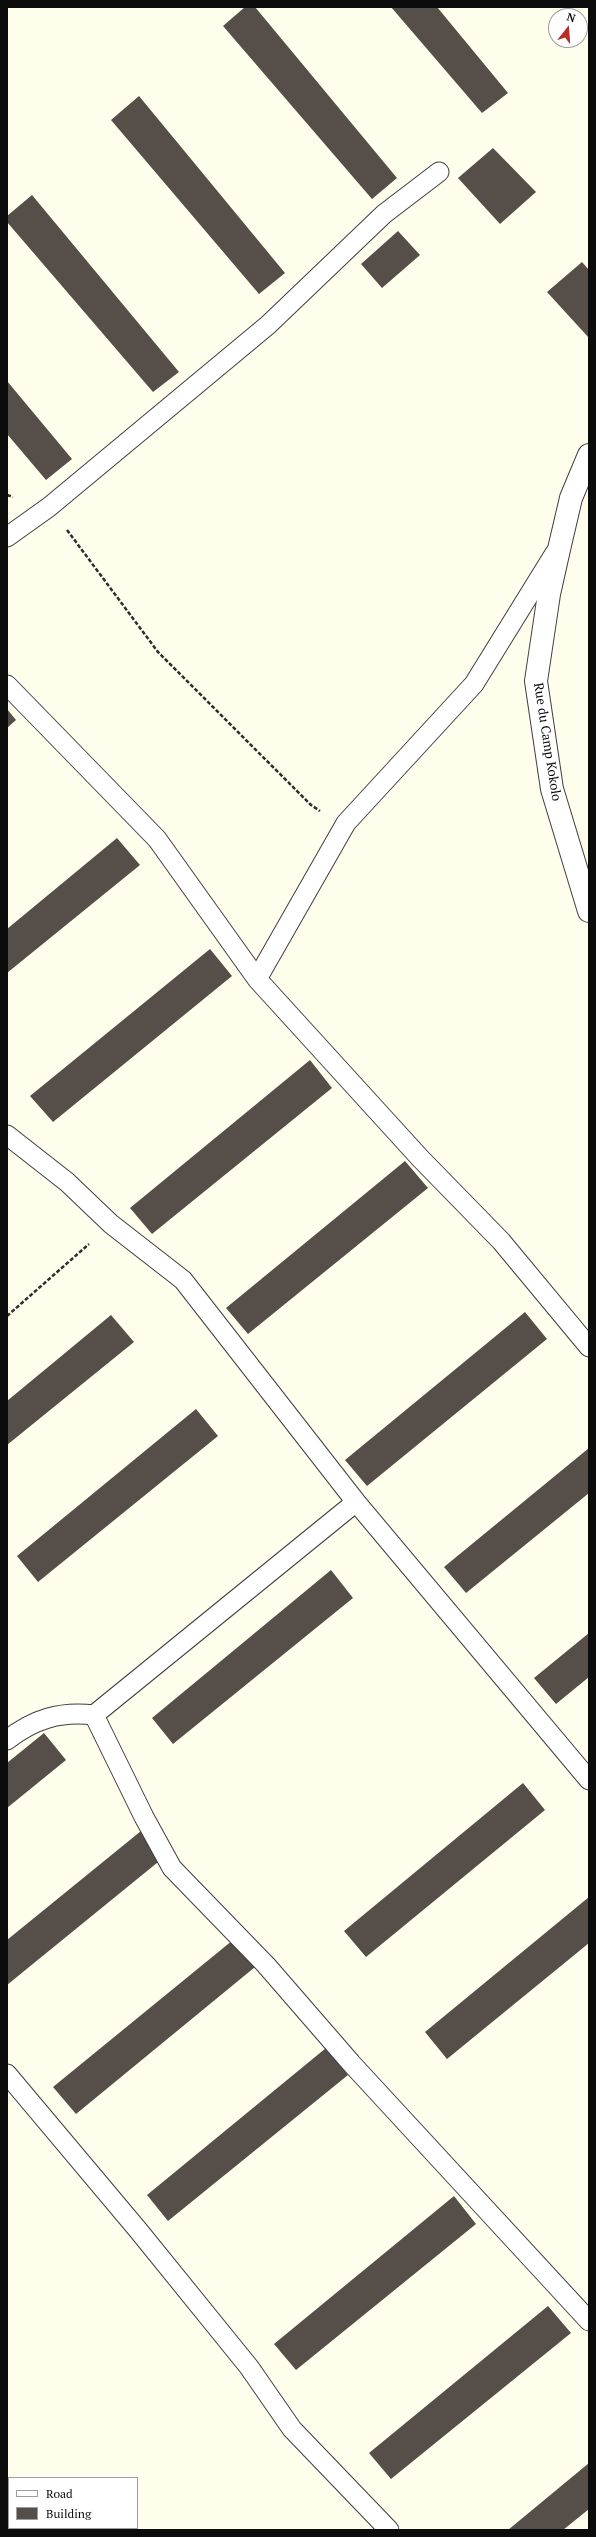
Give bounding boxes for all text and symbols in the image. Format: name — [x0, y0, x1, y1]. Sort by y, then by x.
north arrow — [548, 8, 588, 48]
text: N — [565, 10, 577, 25]
street label: Rue du Camp Kokolo — [530, 682, 564, 802]
legend — [8, 2477, 138, 2529]
text: Road — [46, 2486, 73, 2501]
text: Building — [46, 2506, 91, 2521]

